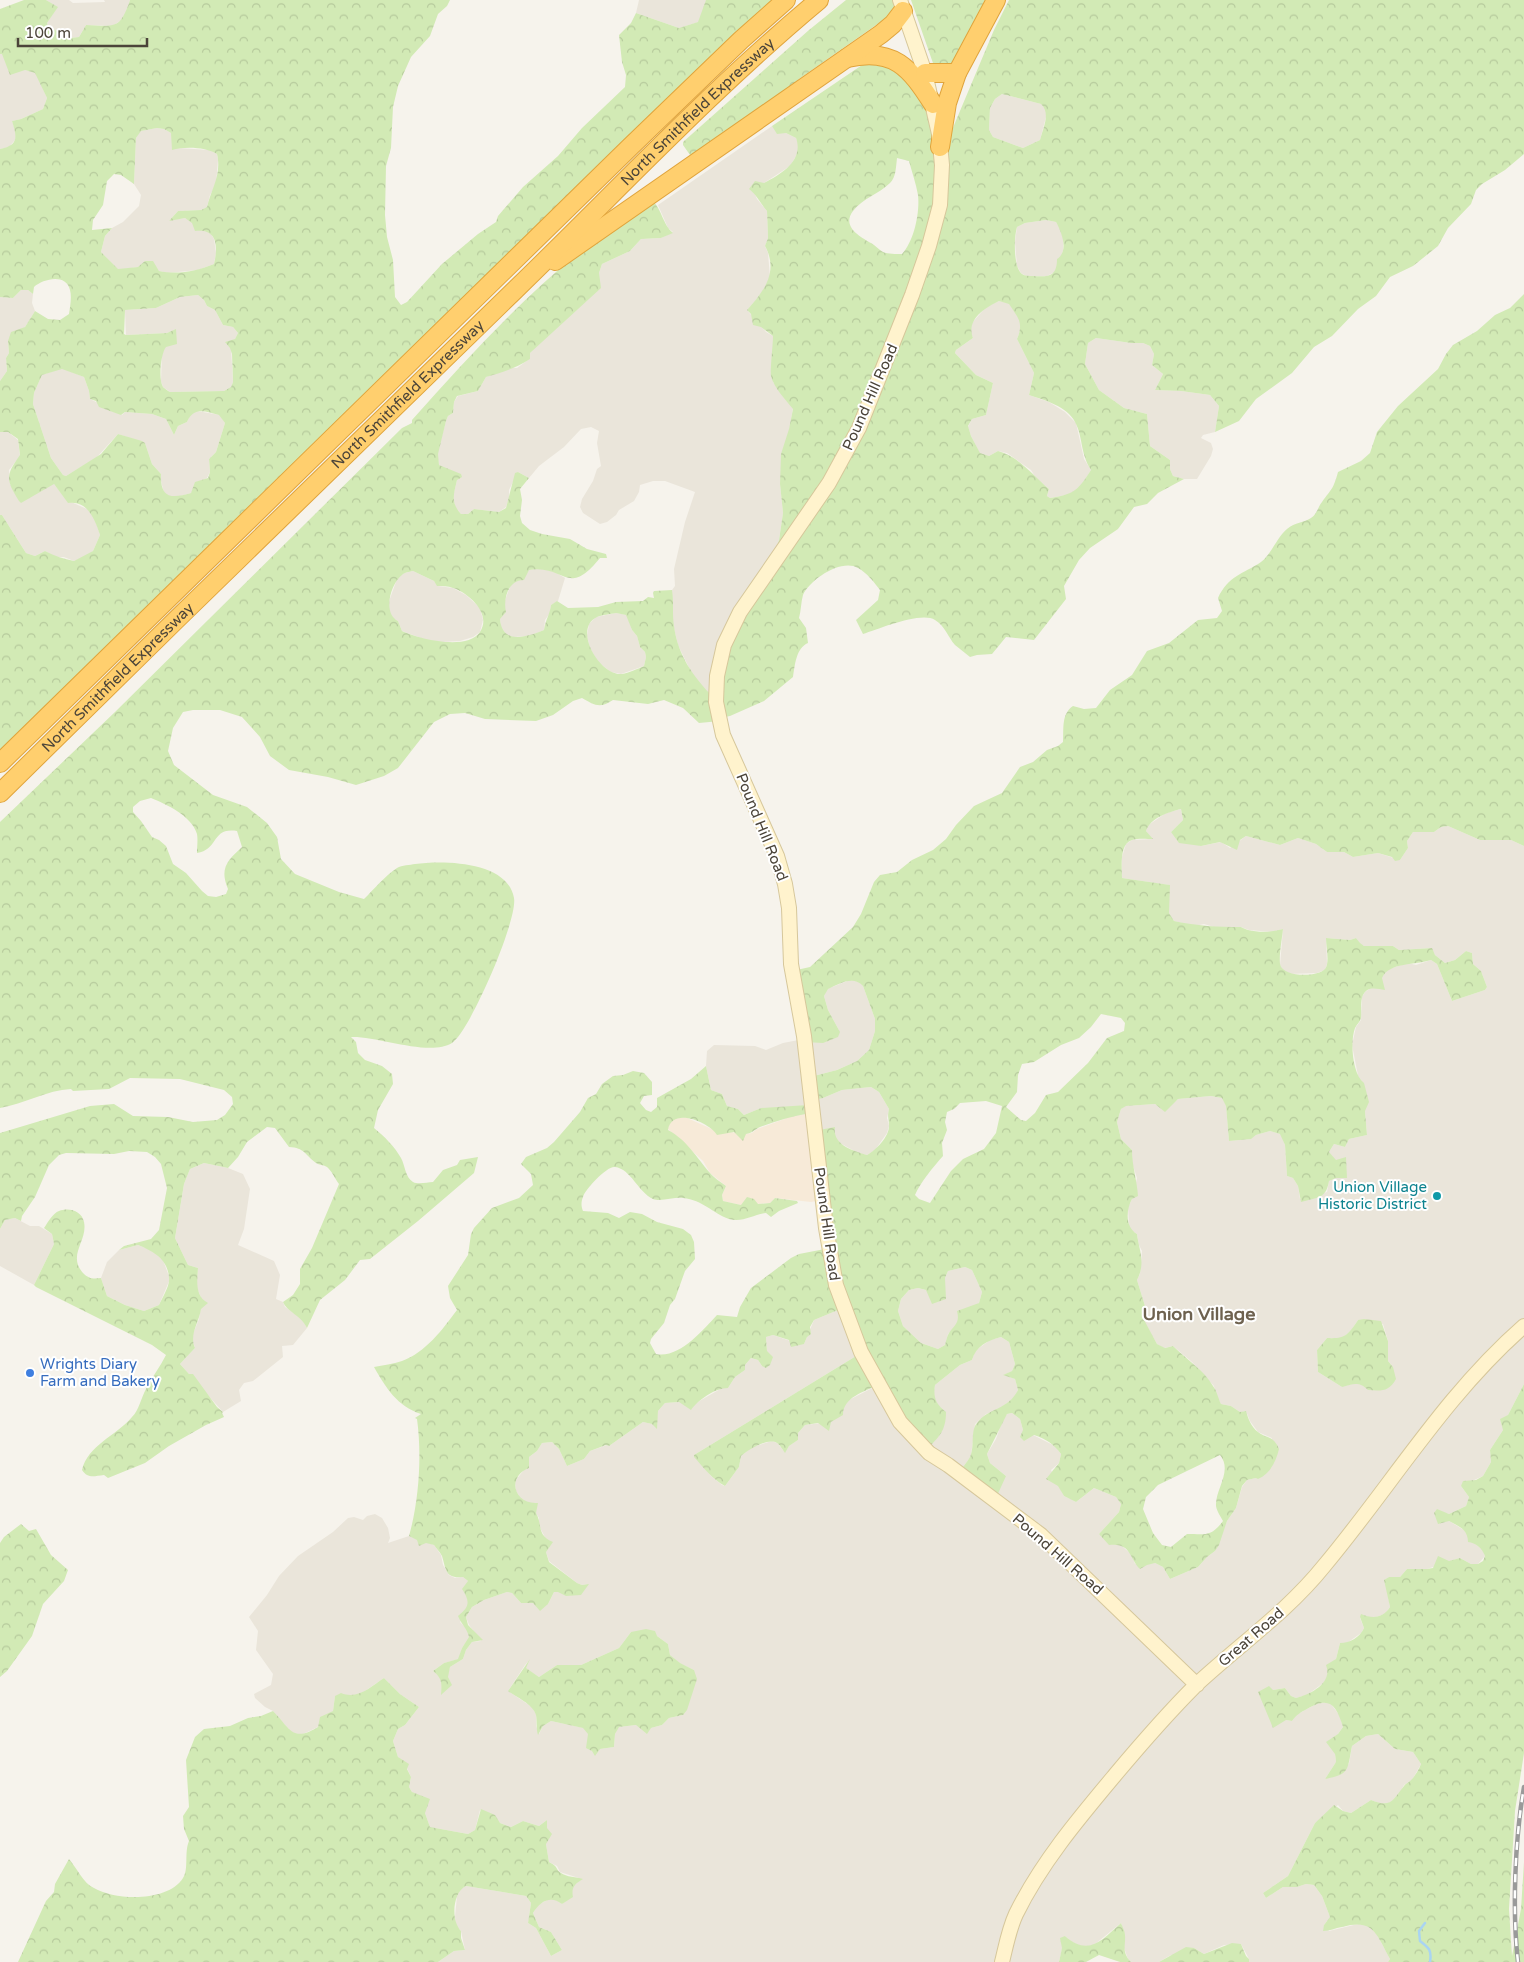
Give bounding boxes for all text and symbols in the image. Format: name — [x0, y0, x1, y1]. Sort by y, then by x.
scale bar — [18, 15, 146, 47]
text: 100 m — [25, 24, 71, 42]
street label: North Smithfield Expressway — [617, 34, 778, 189]
street label: North Smithfield Expressway — [328, 316, 488, 472]
street label: Pound Hill Road — [838, 341, 902, 453]
street label: North Smithfield Expressway — [38, 599, 197, 756]
street label: Pound Hill Road — [732, 770, 792, 884]
street label: Pound Hill Road — [810, 1166, 844, 1282]
place label: Union Village Historic District — [1318, 1178, 1427, 1213]
marker: Union Village Historic District — [1431, 1190, 1443, 1202]
district label: Union Village — [1143, 1303, 1255, 1325]
place label: Wrights Diary Farm and Bakery — [40, 1355, 160, 1390]
marker: Wrights Diary Farm and Bakery — [24, 1367, 36, 1379]
street label: Pound Hill Road — [1009, 1510, 1107, 1598]
street label: Great Road — [1215, 1604, 1287, 1670]

